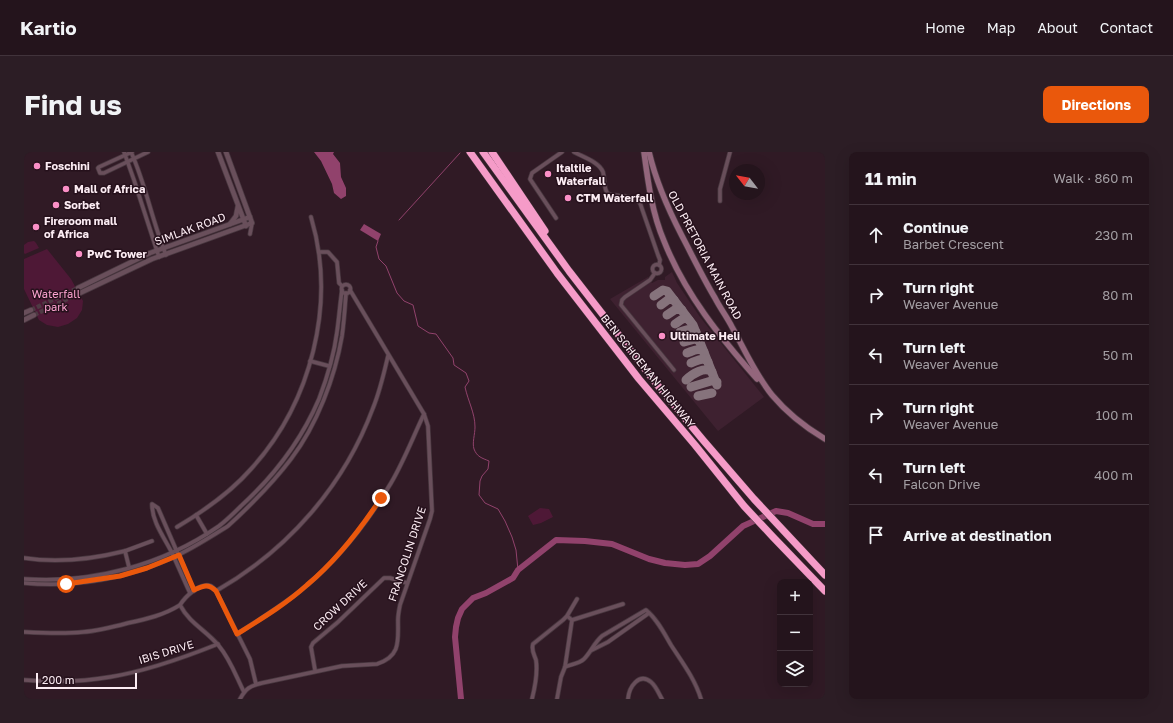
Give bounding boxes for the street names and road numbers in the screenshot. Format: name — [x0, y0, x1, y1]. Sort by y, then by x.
street label: OLD PRETORIA MAIN ROAD — [666, 188, 745, 322]
street label: SIMLAK ROAD — [152, 210, 227, 247]
street label: BEN SCHOEMAN HIGHWAY — [599, 311, 698, 430]
street label: FRANCOLIN DRIVE — [385, 505, 428, 603]
street label: CROW DRIVE — [310, 576, 370, 633]
street label: IBIS DRIVE — [137, 637, 195, 666]

